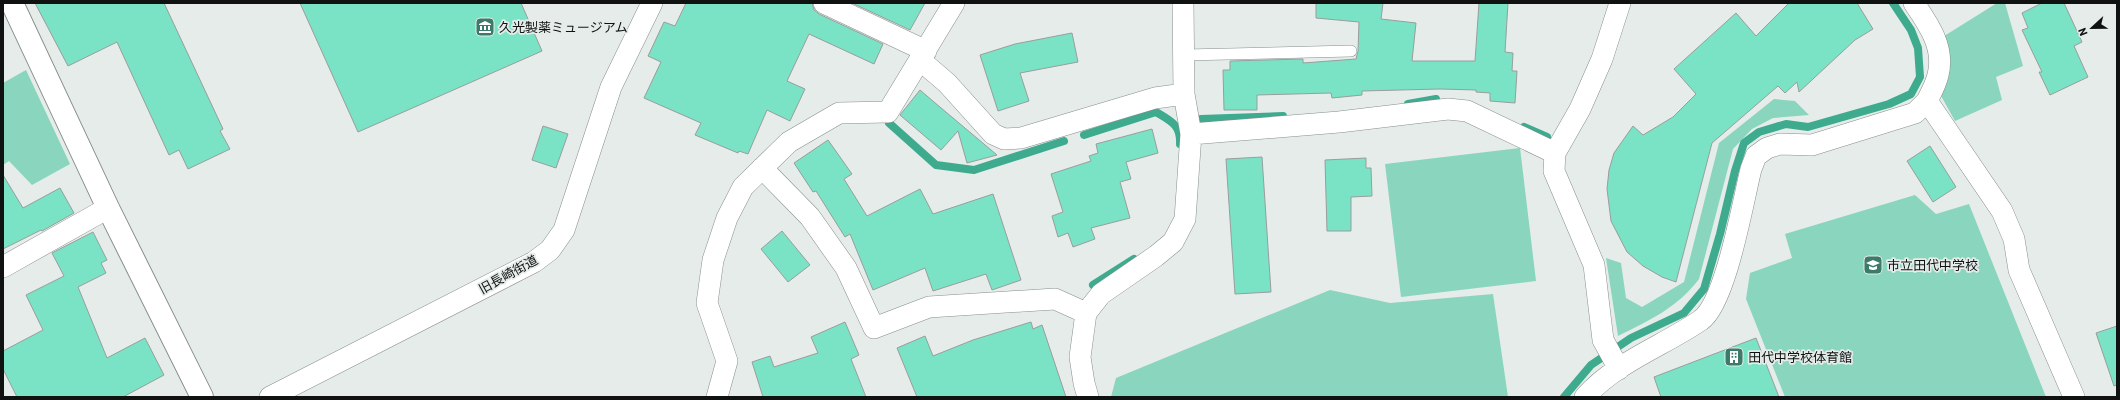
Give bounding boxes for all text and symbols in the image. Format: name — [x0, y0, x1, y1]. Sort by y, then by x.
north arrow — [2072, 8, 2112, 48]
museum icon: 久光製薬ミュージアム — [474, 16, 496, 38]
place label: 久光製薬ミュージアム — [499, 19, 628, 35]
text: N — [2075, 26, 2090, 38]
street label: 旧長崎街道 — [476, 251, 540, 297]
school or university icon: 市立田代中学校 — [1862, 254, 1884, 276]
place label: 市立田代中学校 — [1887, 257, 1978, 273]
building icon: 田代中学校体育館 — [1723, 346, 1745, 368]
place label: 田代中学校体育館 — [1748, 349, 1852, 365]

